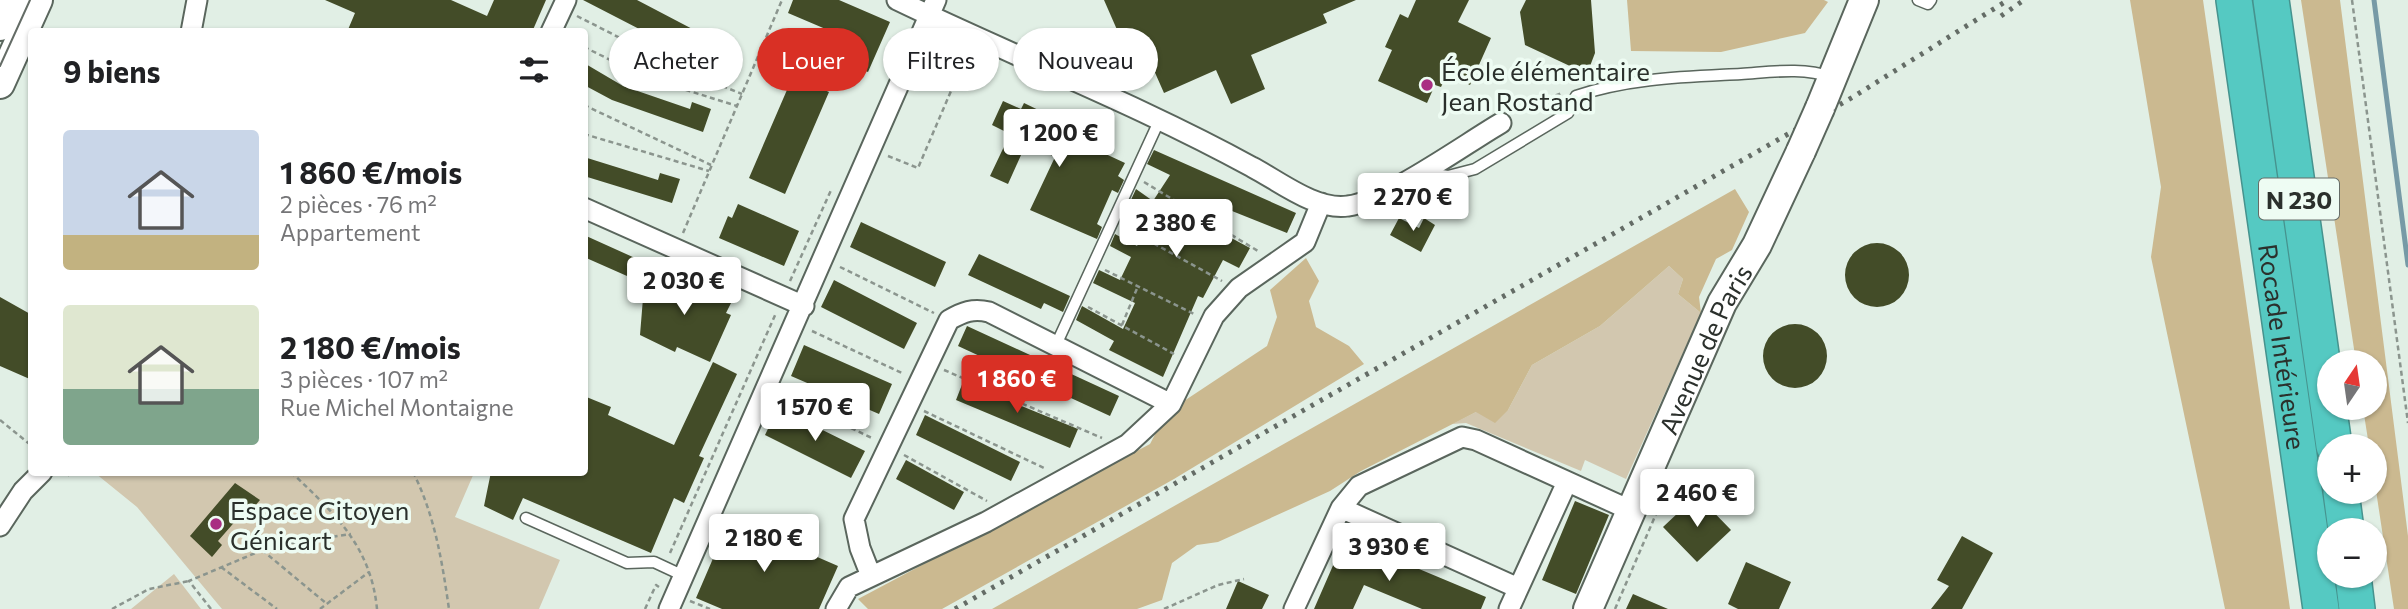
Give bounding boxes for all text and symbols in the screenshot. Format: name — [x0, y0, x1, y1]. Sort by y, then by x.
chip: Acheter — [609, 28, 743, 91]
chip: Louer — [757, 28, 869, 91]
chip: Filtres — [883, 28, 999, 91]
chip: Nouveau — [1013, 28, 1158, 91]
icon: filters — [515, 51, 553, 89]
text: 9 biens — [63, 52, 161, 89]
place label: École élémentaire Jean Rostand — [1441, 55, 1650, 116]
marker: École élémentaire Jean Rostand — [1419, 77, 1435, 93]
pin: 1 200 € — [994, 110, 1124, 169]
text: 1 200 € — [1020, 118, 1098, 146]
text: 1 860 €/mois — [280, 153, 462, 190]
icon: home — [119, 158, 203, 242]
pin: 2 270 € — [1348, 174, 1478, 233]
road number: N 230 — [2259, 178, 2339, 219]
text: 2 270 € — [1374, 182, 1452, 210]
text: 2 pièces · 76 m² — [280, 190, 437, 218]
pin: 2 380 € — [1111, 200, 1241, 259]
text: 2 380 € — [1136, 208, 1216, 236]
text: Appartement — [280, 218, 421, 246]
street label: Rocade Intérieure — [2253, 241, 2314, 451]
pin: 2 030 € — [619, 258, 749, 317]
street label: Avenue de Paris — [1651, 258, 1758, 439]
text: 2 030 € — [643, 266, 725, 294]
text: 2 180 €/mois — [280, 328, 461, 365]
icon: home — [119, 333, 203, 417]
north arrow — [2317, 350, 2387, 420]
map controls — [2317, 350, 2387, 588]
pin: 1 860 € — [952, 356, 1082, 415]
text: 1 860 € — [977, 364, 1057, 392]
text: 3 pièces · 107 m² — [280, 365, 448, 393]
pin: 1 570 € — [750, 384, 880, 443]
text: 1 570 € — [777, 392, 853, 420]
text: Rue Michel Montaigne — [280, 393, 514, 421]
button: + — [2317, 434, 2387, 504]
pin: 2 460 € — [1632, 470, 1762, 529]
text: 2 460 € — [1656, 478, 1738, 506]
place label: Espace Citoyen Génicart — [230, 494, 409, 555]
pin: 2 180 € — [699, 514, 829, 574]
marker: Espace Citoyen Génicart — [208, 516, 224, 532]
button: − — [2317, 518, 2387, 588]
text: 2 180 € — [725, 523, 803, 551]
pin: 3 930 € — [1324, 524, 1454, 583]
text: 3 930 € — [1348, 532, 1430, 560]

